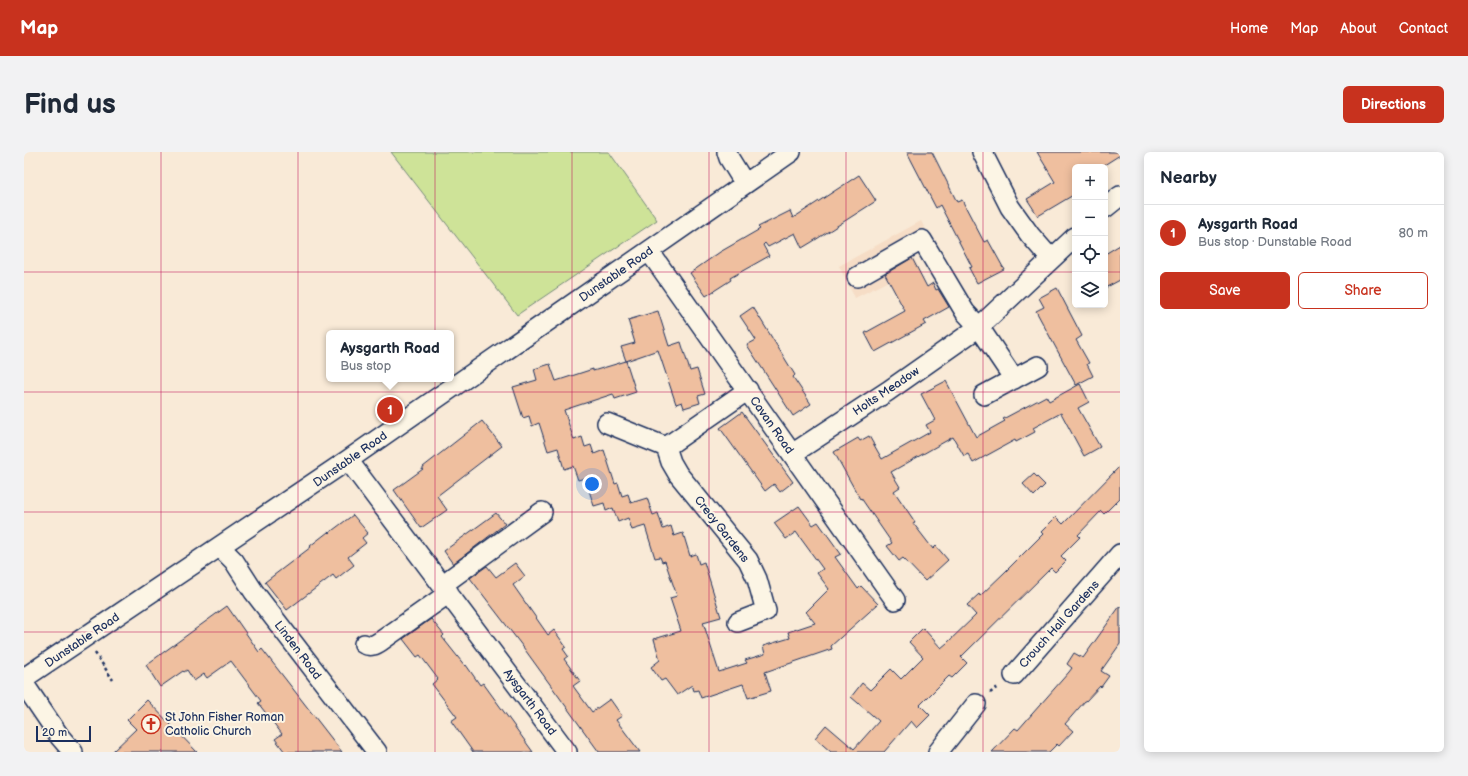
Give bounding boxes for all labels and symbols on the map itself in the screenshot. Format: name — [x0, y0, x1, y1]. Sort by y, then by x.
street label: Dunstable Road — [576, 243, 656, 305]
street label: Holts Meadow — [850, 364, 922, 419]
street label: Cavan Road — [746, 394, 797, 457]
pin: 1 — [377, 395, 403, 425]
street label: Dunstable Road — [310, 428, 390, 490]
your location — [582, 474, 602, 494]
street label: Crecy Gardens — [691, 493, 752, 566]
street label: Crouch Hall Gardens — [1016, 577, 1103, 671]
street label: Dunstable Road — [42, 610, 123, 671]
street label: Linden Road — [271, 618, 325, 683]
street label: Aysgarth Road — [500, 666, 559, 739]
place label: St John Fisher Roman Catholic Church — [165, 710, 284, 739]
church icon: St John Fisher Roman Catholic Church — [140, 713, 162, 735]
scale bar — [36, 724, 91, 743]

